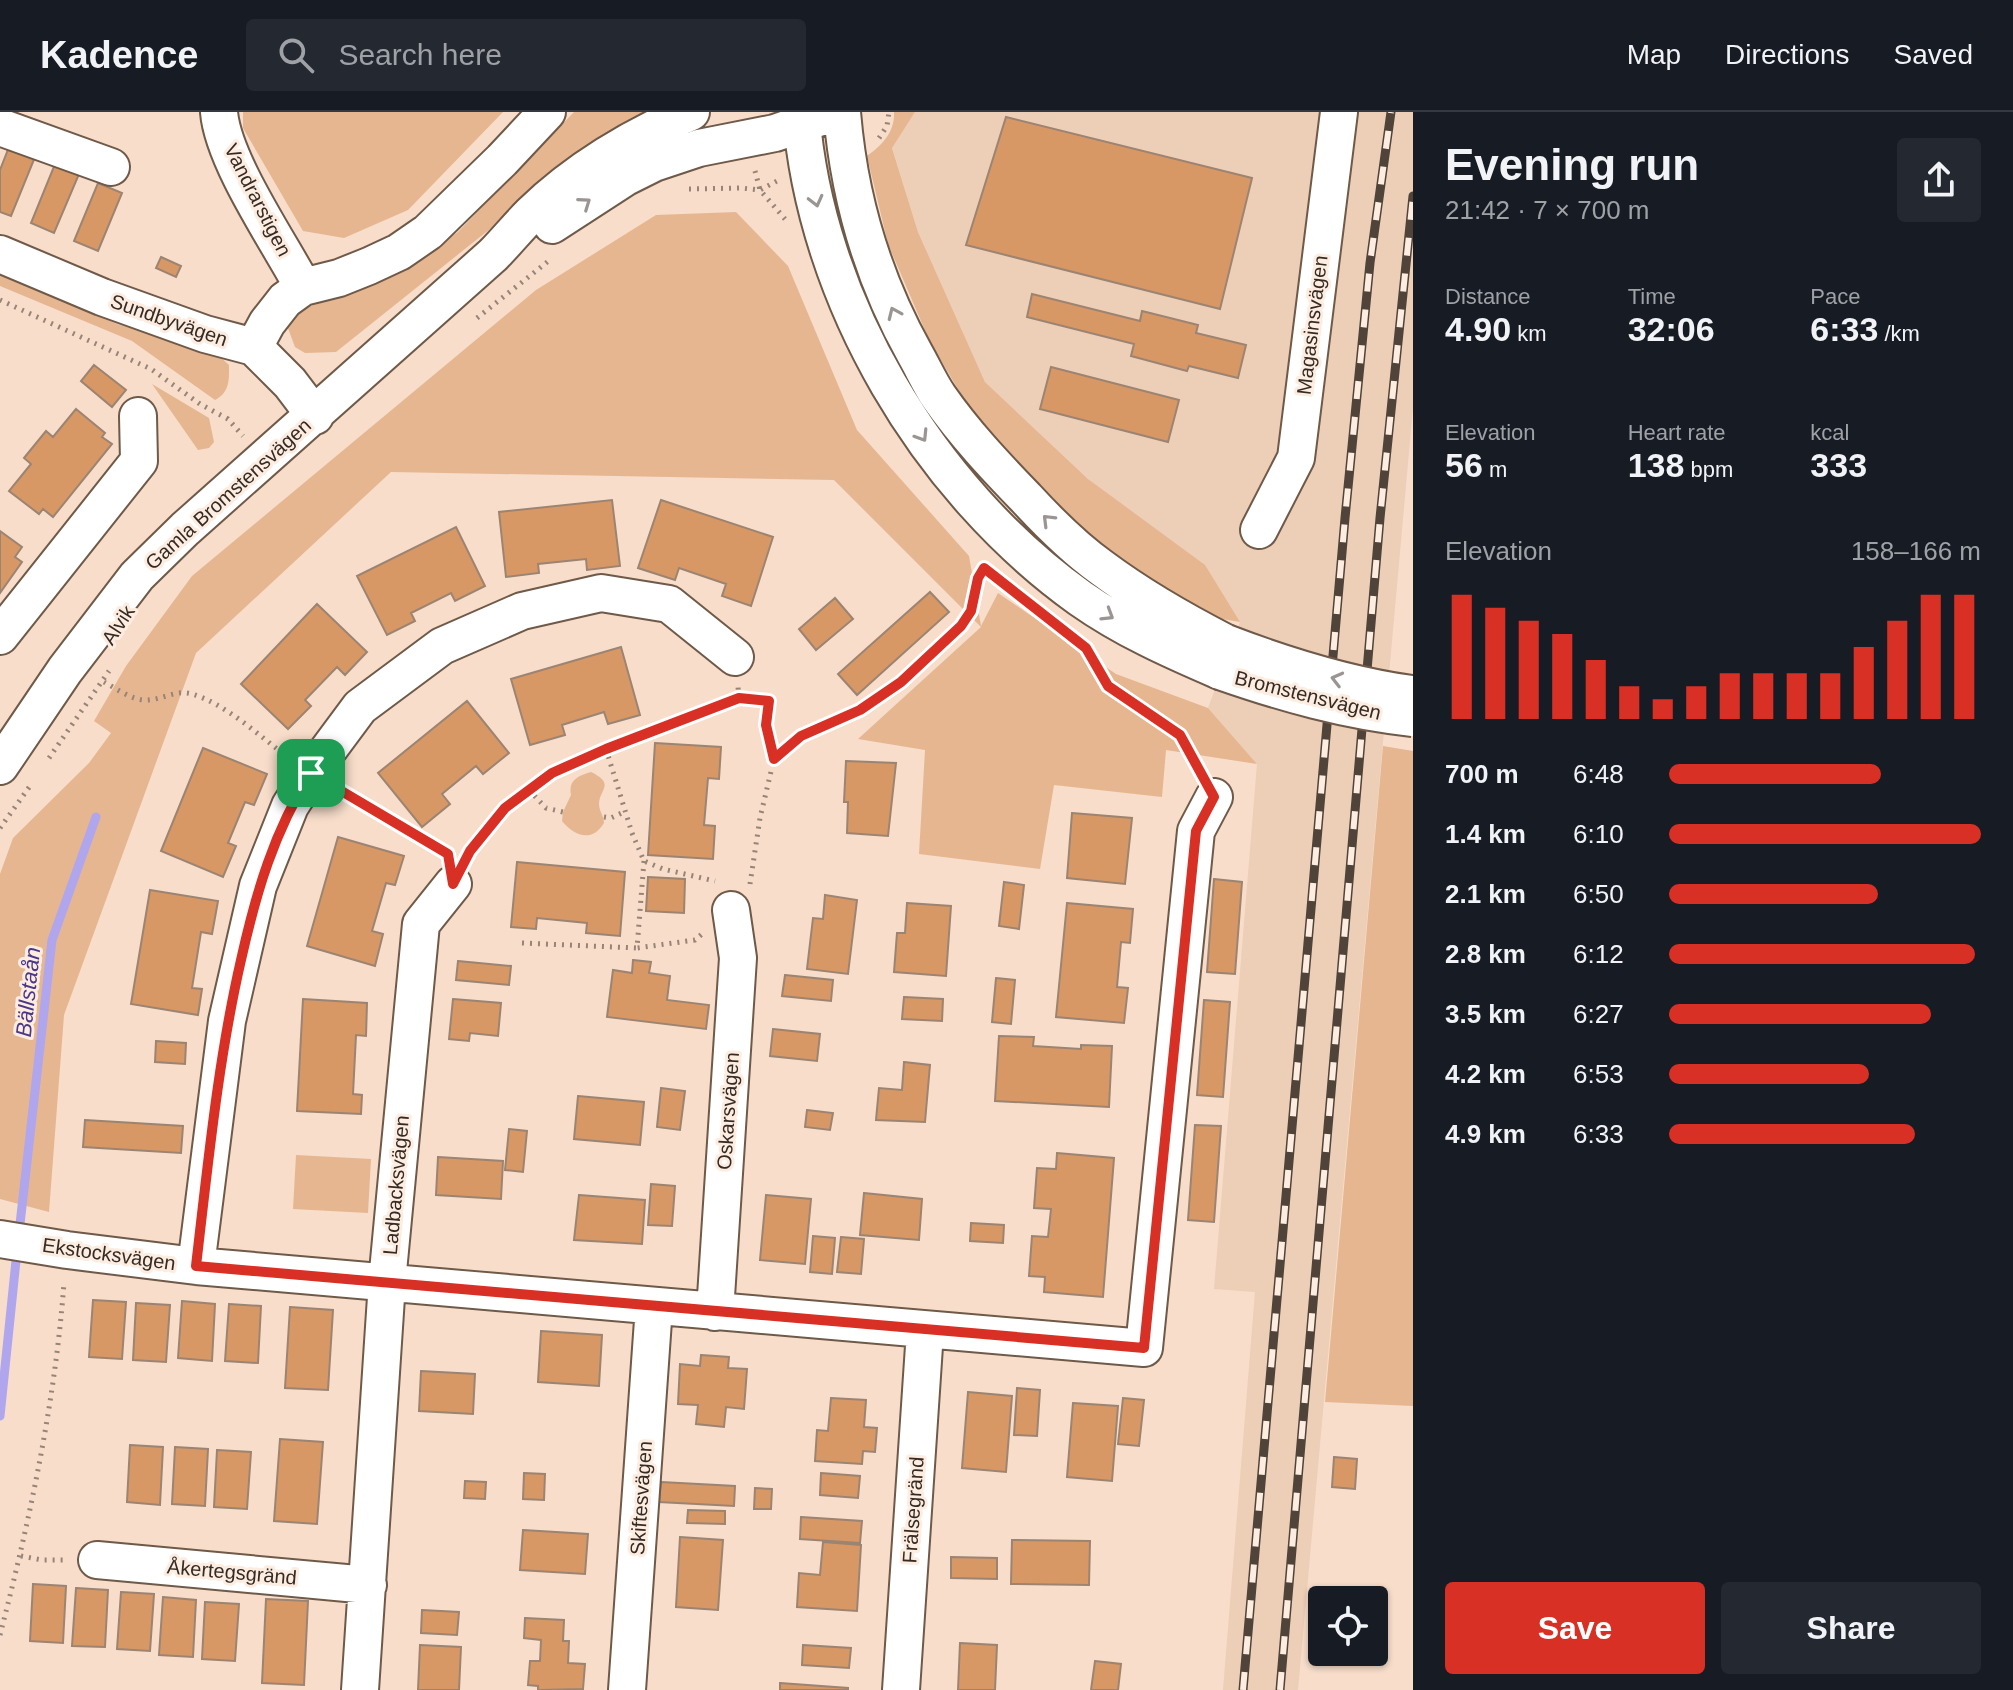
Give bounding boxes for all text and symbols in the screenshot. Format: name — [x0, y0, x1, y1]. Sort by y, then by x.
search box — [246, 19, 806, 91]
icon: search — [274, 33, 318, 77]
text: Kadence — [40, 34, 198, 76]
text: Search here — [338, 38, 502, 71]
text: Map — [1627, 39, 1681, 70]
text: Directions — [1725, 39, 1850, 70]
text: Saved — [1894, 39, 1973, 70]
button: share — [1897, 138, 1981, 222]
street label: Vandrarstigen — [220, 140, 296, 260]
text: Evening run — [1445, 140, 1699, 189]
one-way arrow — [807, 193, 824, 207]
text: 21:42 · 7 × 700 m — [1445, 195, 1650, 225]
one-way arrow — [577, 198, 591, 213]
street label: Magasinsvägen — [1293, 254, 1331, 396]
text: Distance — [1445, 284, 1531, 309]
text: Time — [1628, 284, 1676, 309]
text: Pace — [1810, 284, 1860, 309]
street label: Sundbyvägen — [108, 290, 230, 350]
one-way arrow — [887, 307, 903, 322]
text: 4.90 — [1445, 310, 1511, 348]
text: 32:06 — [1628, 310, 1715, 348]
text: 6:33 — [1810, 310, 1878, 348]
text: km — [1511, 321, 1547, 346]
text: /km — [1878, 321, 1920, 346]
street label: Gamla Bromstensvägen — [141, 414, 315, 574]
text: Elevation — [1445, 420, 1536, 445]
text: Heart rate — [1628, 420, 1725, 445]
text: kcal — [1810, 420, 1849, 445]
one-way arrow — [912, 428, 927, 442]
text: 56 — [1445, 446, 1483, 484]
text: 138 — [1628, 446, 1684, 484]
text: 333 — [1810, 446, 1867, 484]
text: m — [1483, 457, 1507, 482]
text: bpm — [1684, 457, 1733, 482]
one-way arrow — [1043, 515, 1057, 530]
text: Elevation — [1445, 536, 1552, 566]
text: 158–166 m — [1851, 536, 1981, 566]
street label: Alvik — [97, 600, 139, 649]
one-way arrow — [1099, 606, 1114, 621]
street label: Bromstensvägen — [1233, 666, 1383, 724]
one-way arrow — [1330, 671, 1344, 688]
pin — [277, 739, 345, 807]
icon: arrive — [289, 751, 333, 795]
text: 700 m — [1445, 759, 1519, 789]
text: 6:48 — [1573, 759, 1624, 789]
text: 1.4 km — [1445, 819, 1526, 849]
text: 6:10 — [1573, 819, 1624, 849]
text: 2.1 km — [1445, 879, 1526, 909]
text: 6:50 — [1573, 879, 1624, 909]
text: 2.8 km — [1445, 939, 1526, 969]
text: 6:12 — [1573, 939, 1624, 969]
water label: Bällstaån — [11, 946, 45, 1038]
text: 3.5 km — [1445, 999, 1526, 1029]
text: 6:27 — [1573, 999, 1624, 1029]
street label: Oskarsvägen — [713, 1051, 743, 1171]
text: 4.2 km — [1445, 1059, 1526, 1089]
text: 6:53 — [1573, 1059, 1624, 1089]
street label: Ladbacksvägen — [379, 1114, 413, 1256]
text: 4.9 km — [1445, 1119, 1526, 1149]
text: 6:33 — [1573, 1119, 1624, 1149]
street label: Ekstocksvägen — [41, 1234, 177, 1274]
street label: Skiftesvägen — [626, 1440, 656, 1556]
street label: Frälsegränd — [898, 1456, 928, 1564]
street label: Åkertegsgränd — [166, 1555, 298, 1589]
button: Save — [1445, 1582, 1705, 1674]
button: Share — [1721, 1582, 1981, 1674]
map controls — [1308, 1586, 1388, 1666]
button: locate — [1308, 1586, 1388, 1666]

